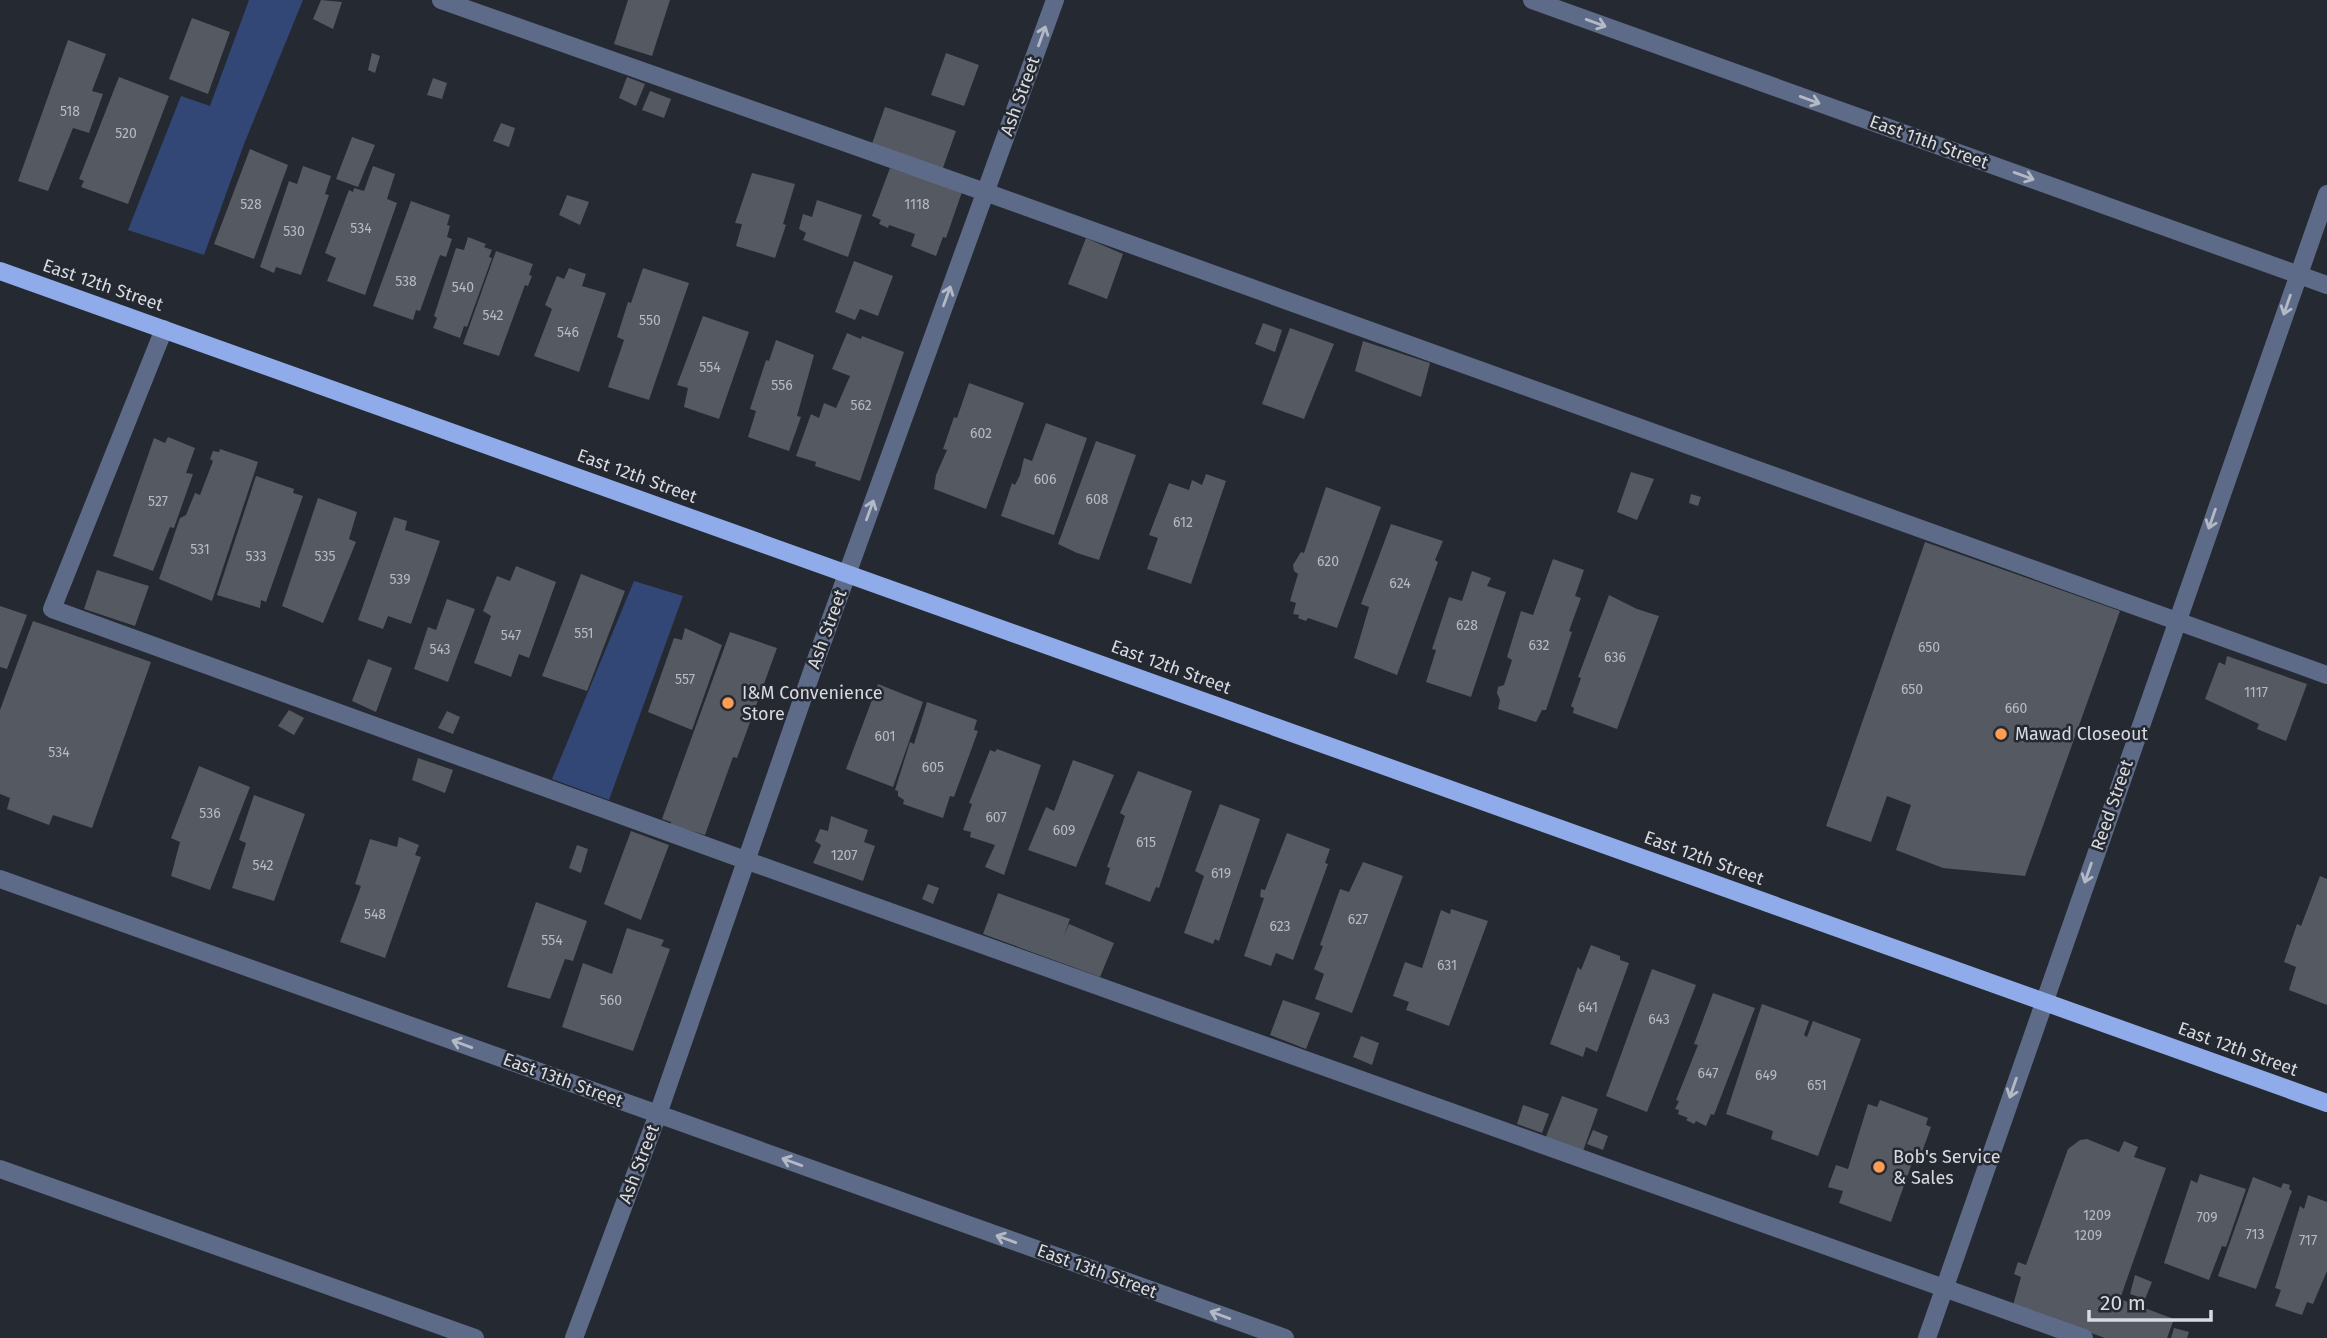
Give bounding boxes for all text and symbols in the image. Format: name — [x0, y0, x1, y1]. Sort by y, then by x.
one-way arrow — [1584, 18, 1606, 30]
one-way arrow — [1036, 25, 1049, 47]
street label: Ash Street — [995, 53, 1045, 139]
one-way arrow — [1799, 95, 1821, 107]
house number: 518 — [60, 103, 80, 120]
street label: East 11th Street — [1867, 110, 1992, 174]
house number: 520 — [115, 125, 137, 142]
one-way arrow — [2013, 171, 2035, 183]
house number: 528 — [240, 196, 262, 213]
house number: 1118 — [904, 196, 930, 213]
house number: 534 — [350, 220, 372, 237]
house number: 530 — [283, 223, 305, 240]
street label: East 12th Street — [40, 254, 167, 316]
house number: 538 — [395, 273, 417, 290]
house number: 540 — [452, 279, 474, 296]
one-way arrow — [942, 285, 955, 307]
one-way arrow — [2280, 293, 2292, 315]
house number: 542 — [482, 307, 504, 324]
house number: 550 — [639, 312, 661, 329]
house number: 546 — [557, 324, 579, 341]
house number: 554 — [699, 359, 721, 376]
house number: 556 — [771, 377, 793, 394]
house number: 562 — [850, 397, 872, 414]
house number: 602 — [970, 425, 992, 442]
street label: East 12th Street — [574, 444, 700, 508]
house number: 606 — [1034, 471, 1056, 488]
house number: 608 — [1086, 491, 1109, 508]
house number: 527 — [148, 493, 168, 510]
one-way arrow — [865, 499, 877, 521]
one-way arrow — [2205, 508, 2217, 530]
house number: 612 — [1173, 514, 1193, 531]
house number: 531 — [190, 541, 210, 558]
house number: 533 — [246, 548, 266, 565]
house number: 535 — [315, 548, 335, 565]
house number: 620 — [1317, 553, 1339, 570]
house number: 539 — [389, 571, 411, 588]
house number: 624 — [1389, 575, 1411, 592]
street label: Ash Street — [802, 586, 852, 672]
house number: 628 — [1456, 617, 1478, 634]
house number: 551 — [574, 625, 594, 642]
house number: 547 — [501, 627, 521, 644]
street label: East 12th Street — [1108, 635, 1234, 699]
house number: 632 — [1528, 637, 1550, 654]
house number: 650 — [1918, 639, 1940, 656]
house number: 543 — [429, 641, 451, 658]
house number: 636 — [1604, 649, 1626, 666]
house number: 557 — [675, 671, 695, 688]
house number: 650 — [1901, 681, 1923, 698]
place label: I&M Convenience Store — [742, 682, 883, 725]
house number: 1117 — [2244, 684, 2268, 701]
marker: I&M Convenience Store — [720, 695, 736, 711]
house number: 660 — [2005, 700, 2028, 717]
place label: Mawad Closeout — [2015, 723, 2149, 745]
marker: Mawad Closeout — [1993, 726, 2009, 742]
house number: 601 — [875, 728, 896, 745]
house number: 534 — [48, 744, 70, 761]
street label: Reed Street — [2086, 756, 2138, 853]
house number: 605 — [922, 759, 944, 776]
house number: 536 — [199, 805, 221, 822]
house number: 607 — [985, 809, 1007, 826]
house number: 609 — [1053, 822, 1075, 839]
street label: East 12th Street — [1641, 826, 1767, 890]
house number: 615 — [1136, 834, 1156, 851]
house number: 1207 — [831, 847, 857, 864]
house number: 542 — [252, 857, 274, 874]
one-way arrow — [2081, 861, 2093, 883]
house number: 619 — [1211, 865, 1231, 882]
house number: 548 — [364, 906, 386, 923]
house number: 627 — [1348, 911, 1368, 928]
house number: 623 — [1269, 918, 1291, 935]
house number: 554 — [541, 932, 563, 949]
house number: 631 — [1437, 957, 1457, 974]
house number: 560 — [600, 992, 622, 1009]
house number: 641 — [1578, 999, 1598, 1016]
house number: 643 — [1648, 1011, 1670, 1028]
street label: East 12th Street — [2175, 1017, 2301, 1081]
one-way arrow — [452, 1037, 474, 1049]
street label: East 13th Street — [500, 1048, 626, 1112]
house number: 647 — [1698, 1065, 1718, 1082]
house number: 649 — [1755, 1067, 1777, 1084]
one-way arrow — [2006, 1076, 2018, 1098]
house number: 651 — [1807, 1077, 1827, 1094]
street label: Ash Street — [614, 1121, 664, 1207]
place label: Bob's Service & Sales — [1893, 1146, 2000, 1189]
one-way arrow — [781, 1155, 803, 1167]
marker: Bob's Service & Sales — [1871, 1159, 1887, 1175]
house number: 1209 — [2083, 1207, 2111, 1224]
house number: 709 — [2196, 1209, 2218, 1226]
house number: 713 — [2245, 1226, 2265, 1243]
house number: 1209 — [2074, 1227, 2102, 1244]
one-way arrow — [996, 1231, 1018, 1244]
house number: 717 — [2299, 1232, 2317, 1249]
street label: East 13th Street — [1034, 1239, 1160, 1303]
scale bar — [2089, 1278, 2212, 1322]
text: 20 m — [2100, 1290, 2146, 1316]
one-way arrow — [1210, 1308, 1232, 1320]

